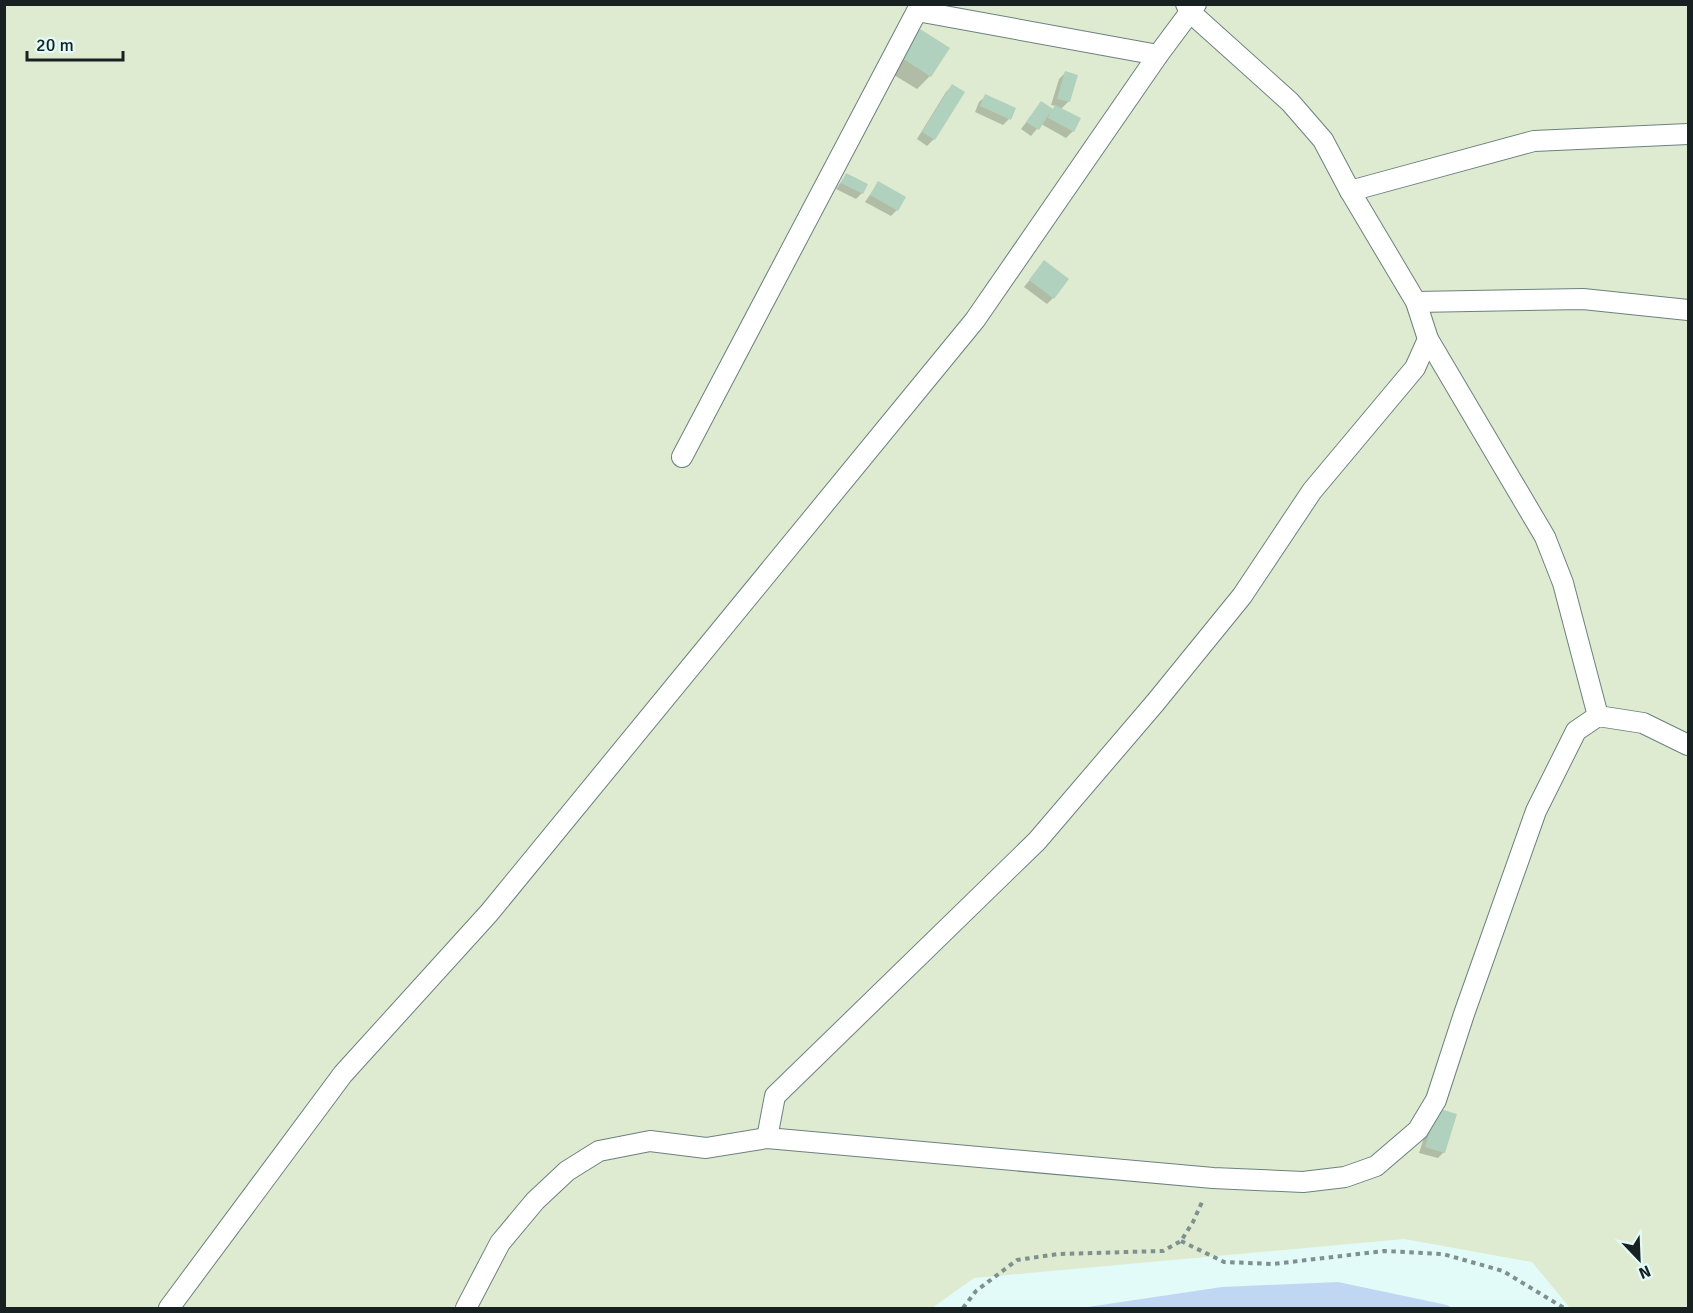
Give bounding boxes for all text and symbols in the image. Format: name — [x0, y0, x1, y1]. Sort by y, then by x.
scale bar — [27, 24, 123, 62]
text: 20 m — [36, 34, 74, 56]
north arrow — [1609, 1229, 1669, 1289]
text: N — [1635, 1261, 1654, 1283]

